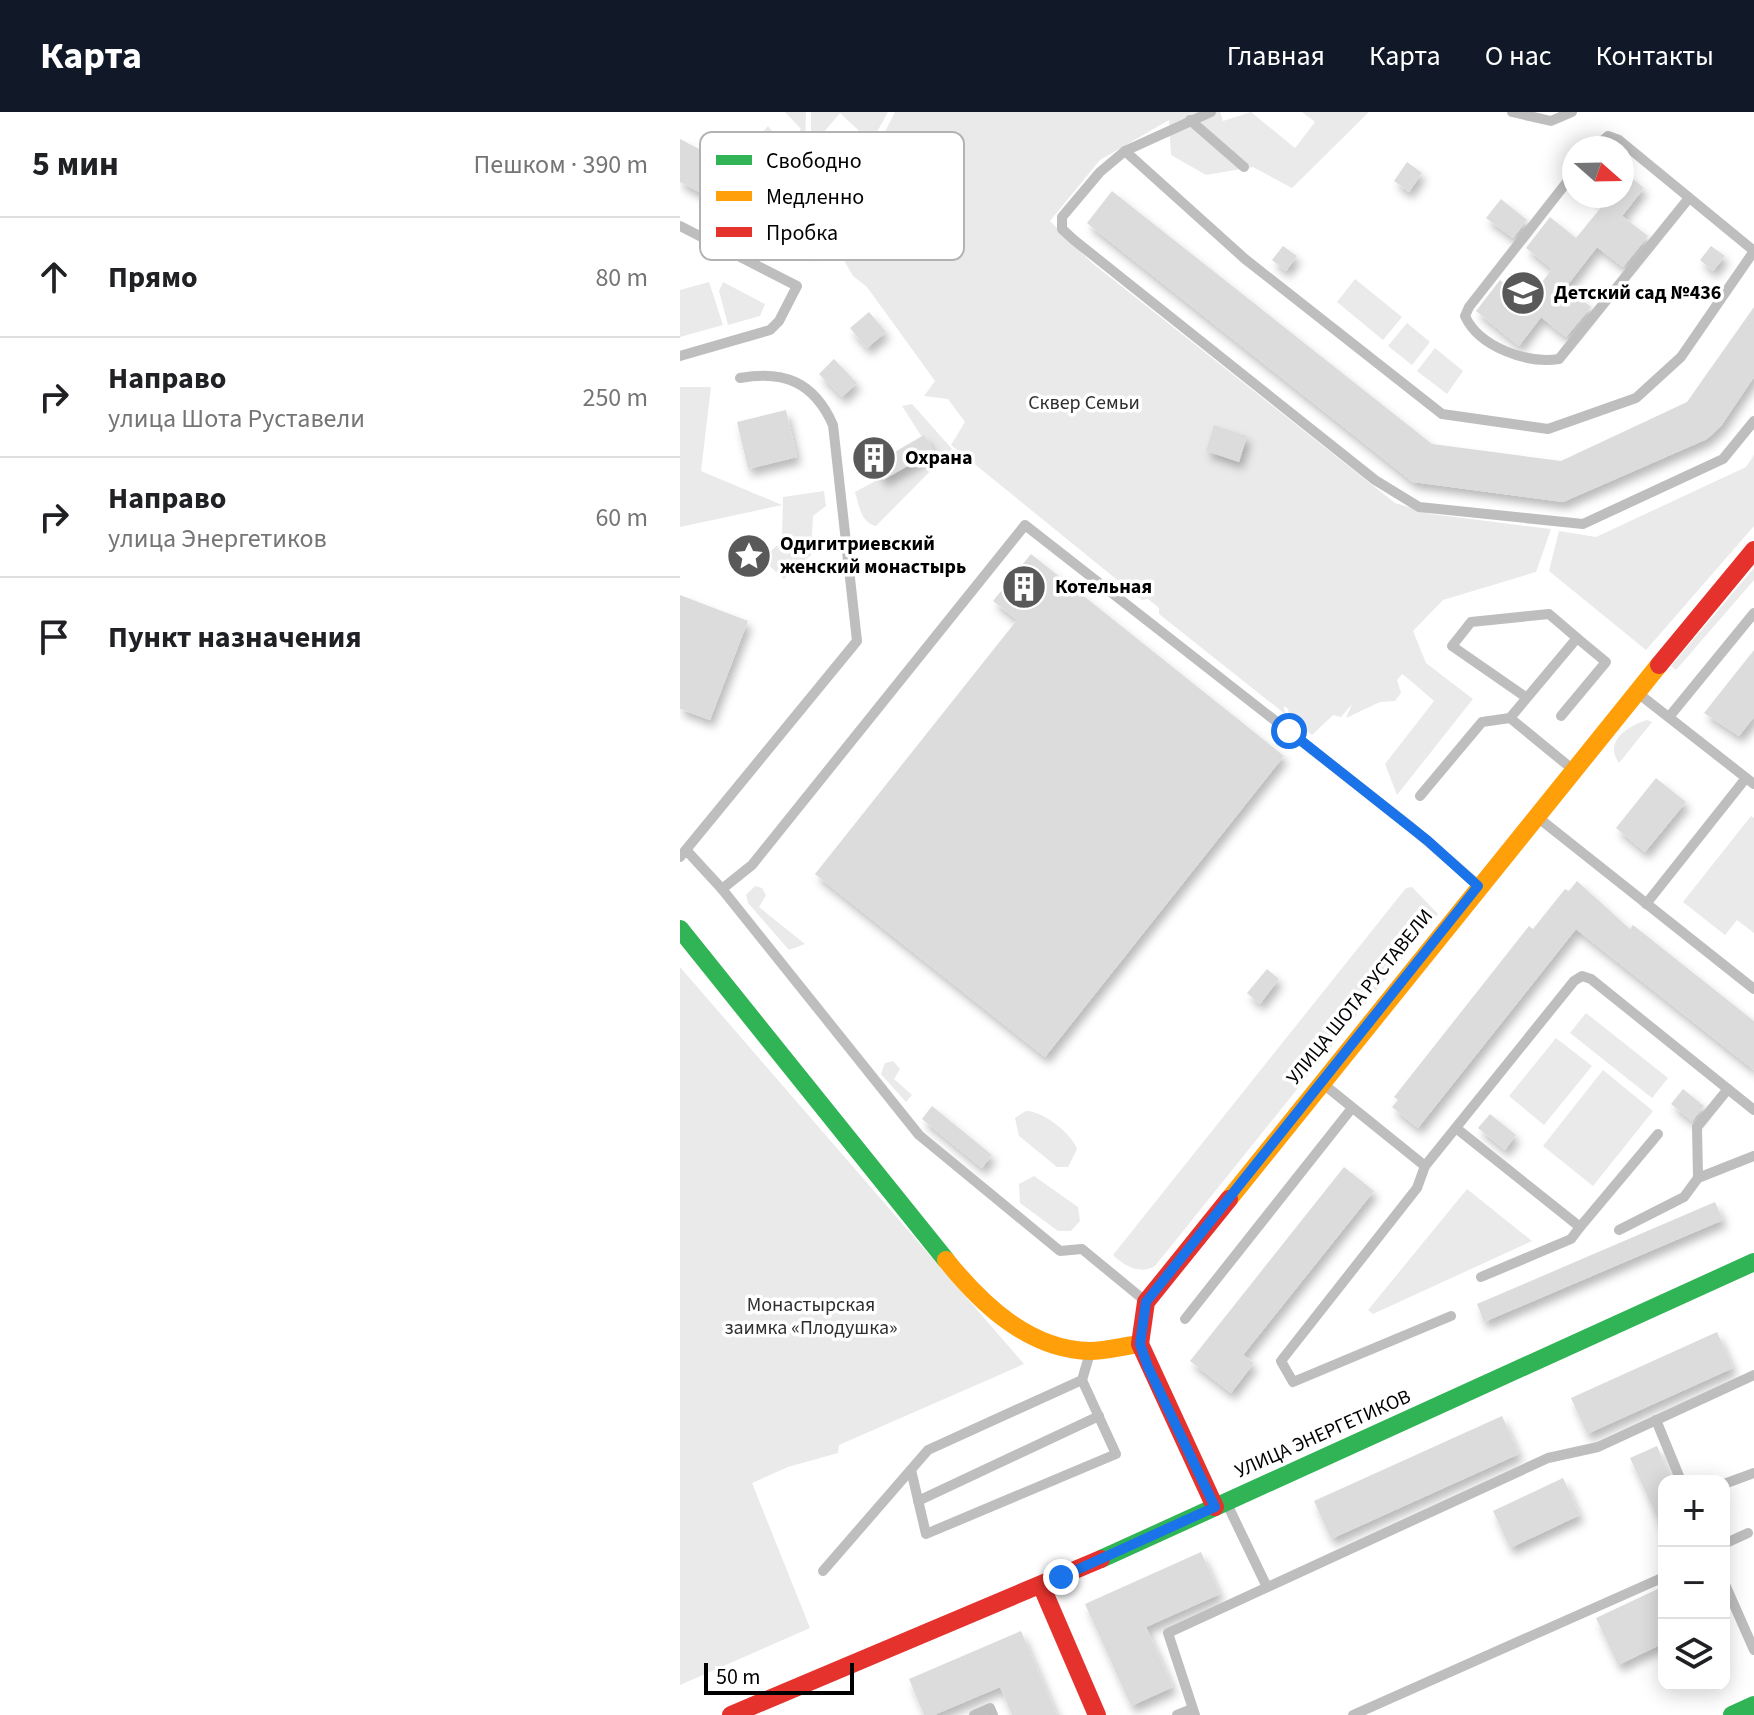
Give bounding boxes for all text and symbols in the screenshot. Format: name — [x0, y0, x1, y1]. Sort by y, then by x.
text: Карта — [40, 29, 142, 83]
text: Главная — [1227, 36, 1325, 76]
text: Карта — [1369, 36, 1441, 76]
text: О нас — [1485, 36, 1552, 76]
text: Контакты — [1596, 36, 1714, 76]
legend — [700, 132, 964, 260]
north arrow — [1562, 136, 1634, 208]
text: 5 мин — [32, 140, 119, 189]
text: Свободно — [766, 145, 862, 177]
text: Пешком · 390 m — [473, 146, 648, 183]
text: Медленно — [766, 181, 864, 213]
text: Пробка — [766, 217, 838, 249]
icon: ahead — [32, 255, 76, 299]
text: Прямо — [108, 256, 198, 299]
text: 80 m — [595, 259, 648, 296]
school or university icon: Детский сад №436 — [1499, 269, 1547, 317]
place label: Детский сад №436 — [1554, 279, 1721, 307]
text: Направо — [108, 357, 226, 400]
icon: right — [32, 375, 76, 419]
text: 250 m — [582, 379, 648, 416]
park label: Сквер Семьи — [1028, 389, 1140, 417]
text: улица Шота Руставели — [108, 400, 365, 437]
building icon: Охрана — [850, 434, 898, 482]
place label: Охрана — [905, 444, 973, 472]
text: Направо — [108, 477, 226, 520]
icon: right — [32, 495, 76, 539]
text: 60 m — [595, 499, 648, 536]
text: улица Энергетиков — [108, 520, 327, 557]
place label: Одигитриевский женский монастырь — [780, 530, 966, 581]
place icon: Одигитриевский женский монастырь — [725, 532, 773, 580]
building icon: Котельная — [1000, 563, 1048, 611]
place label: Котельная — [1055, 573, 1152, 601]
icon: arrive — [32, 615, 76, 659]
text: Пункт назначения — [108, 616, 362, 659]
route start — [1271, 713, 1307, 749]
street label: УЛИЦА ШОТА РУСТАВЕЛИ — [1280, 903, 1440, 1091]
park label: Монастырская заимка «Плодушка» — [724, 1291, 898, 1342]
street label: УЛИЦА ЭНЕРГЕТИКОВ — [1231, 1383, 1415, 1485]
map controls — [1658, 1475, 1730, 1691]
button: + — [1658, 1475, 1730, 1547]
button: − — [1658, 1547, 1730, 1619]
route end — [1043, 1559, 1079, 1595]
button: layers — [1658, 1619, 1730, 1691]
scale bar — [704, 1659, 854, 1695]
text: 50 m — [716, 1661, 761, 1693]

